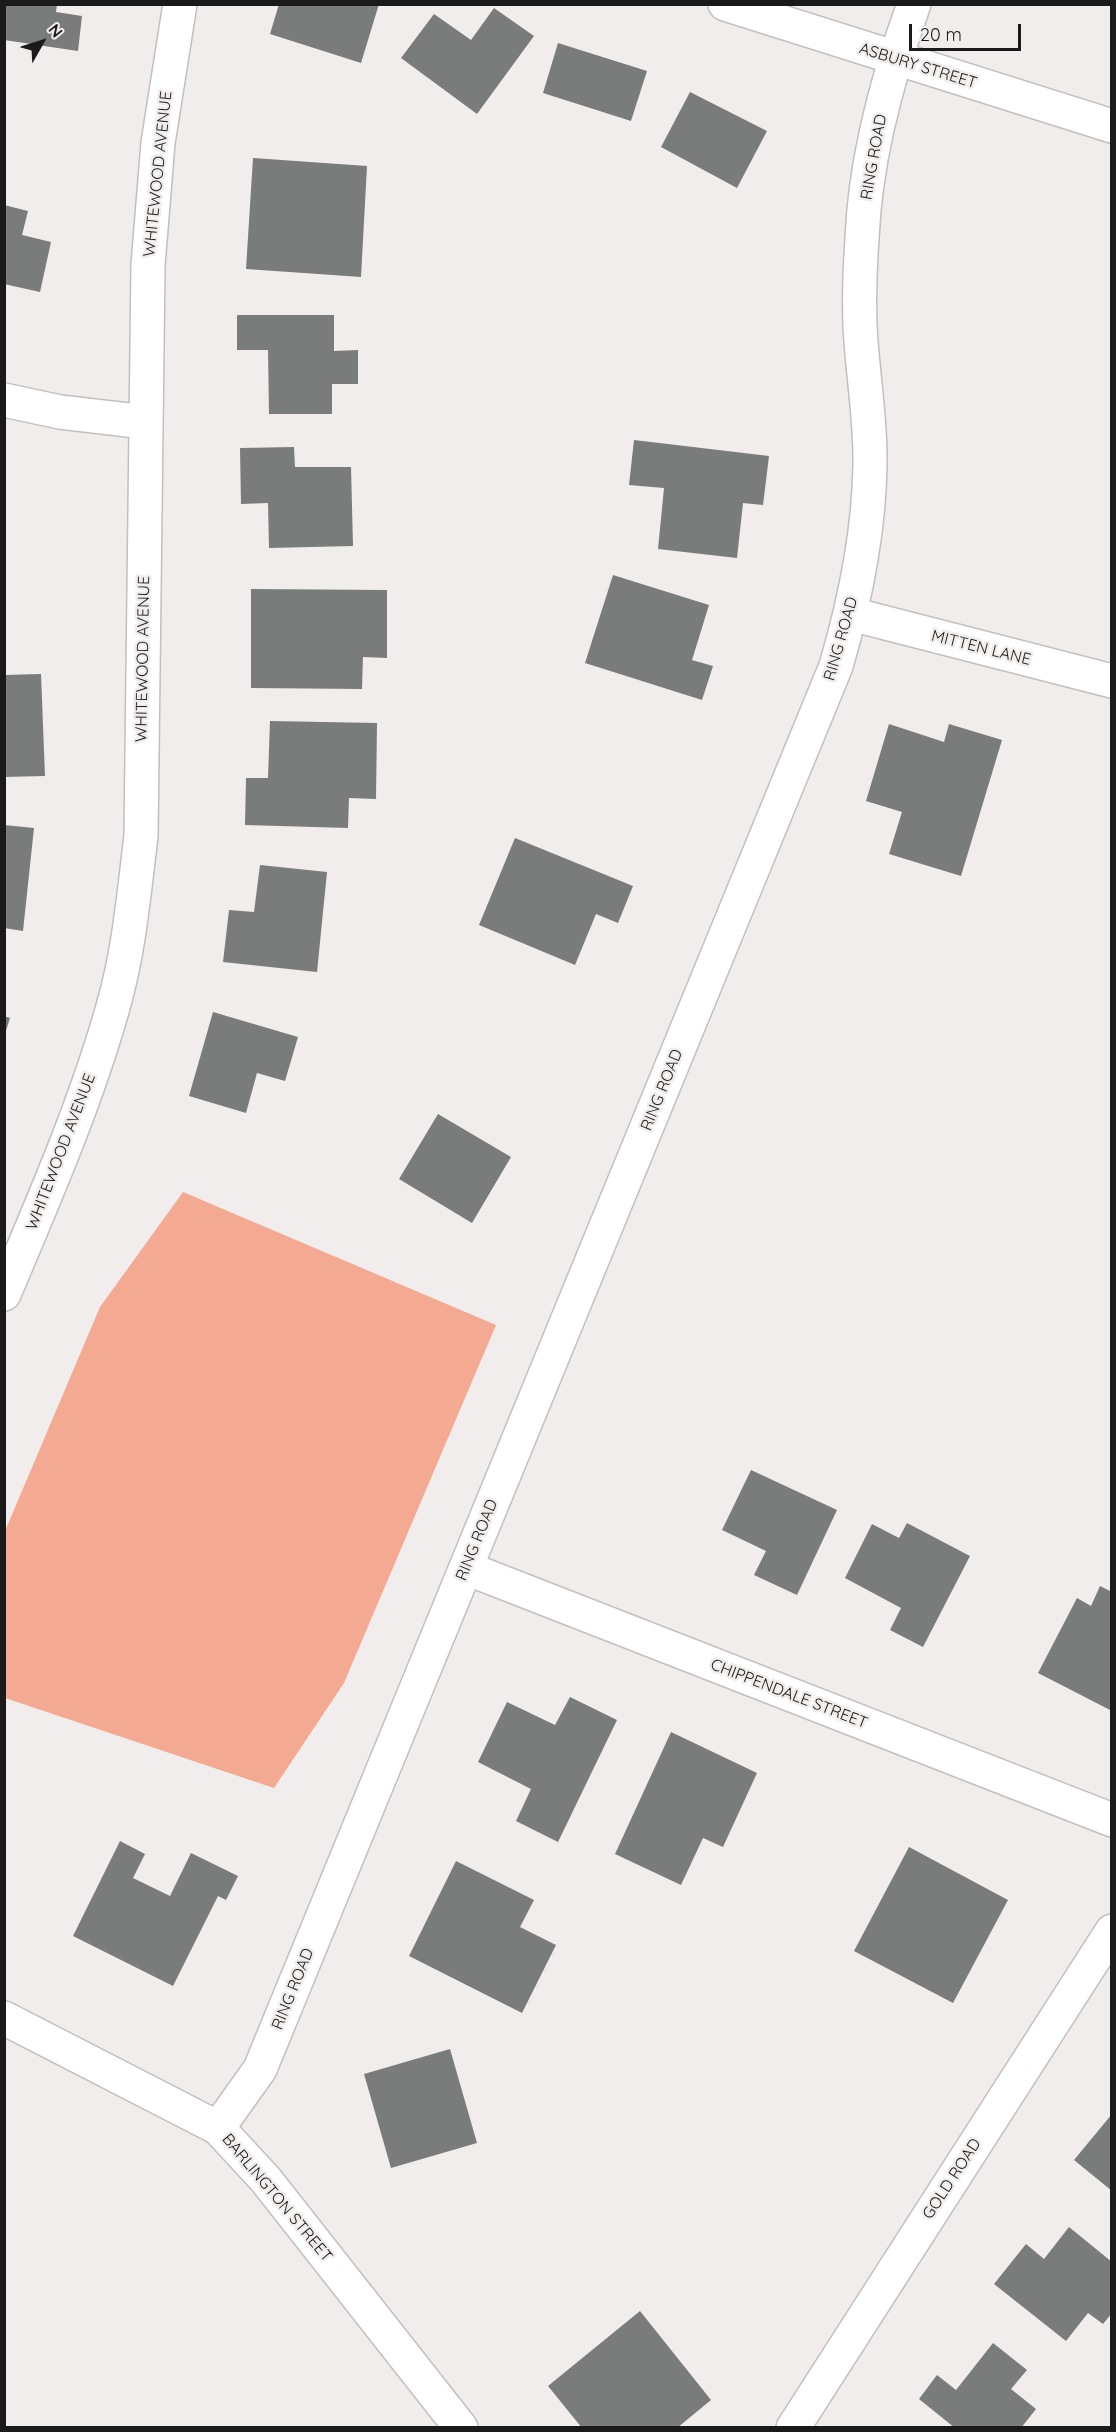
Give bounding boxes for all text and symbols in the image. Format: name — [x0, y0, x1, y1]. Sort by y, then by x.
north arrow — [12, 12, 72, 72]
scale bar — [912, 12, 1024, 50]
text: N — [45, 20, 67, 42]
text: 20 m — [920, 23, 962, 46]
street label: ASBURY STREET — [857, 39, 979, 93]
street label: WHITEWOOD AVENUE — [140, 90, 176, 258]
street label: RING ROAD — [857, 113, 891, 201]
street label: WHITEWOOD AVENUE — [132, 576, 154, 742]
street label: RING ROAD — [820, 595, 862, 683]
street label: MITTEN LANE — [929, 626, 1033, 670]
street label: RING ROAD — [637, 1046, 687, 1134]
street label: WHITEWOOD AVENUE — [22, 1071, 100, 1233]
street label: RING ROAD — [452, 1496, 502, 1584]
street label: CHIPPENDALE STREET — [708, 1655, 870, 1733]
street label: RING ROAD — [268, 1945, 318, 2033]
street label: BARLINGTON STREET — [218, 2130, 336, 2266]
street label: GOLD ROAD — [919, 2135, 985, 2223]

